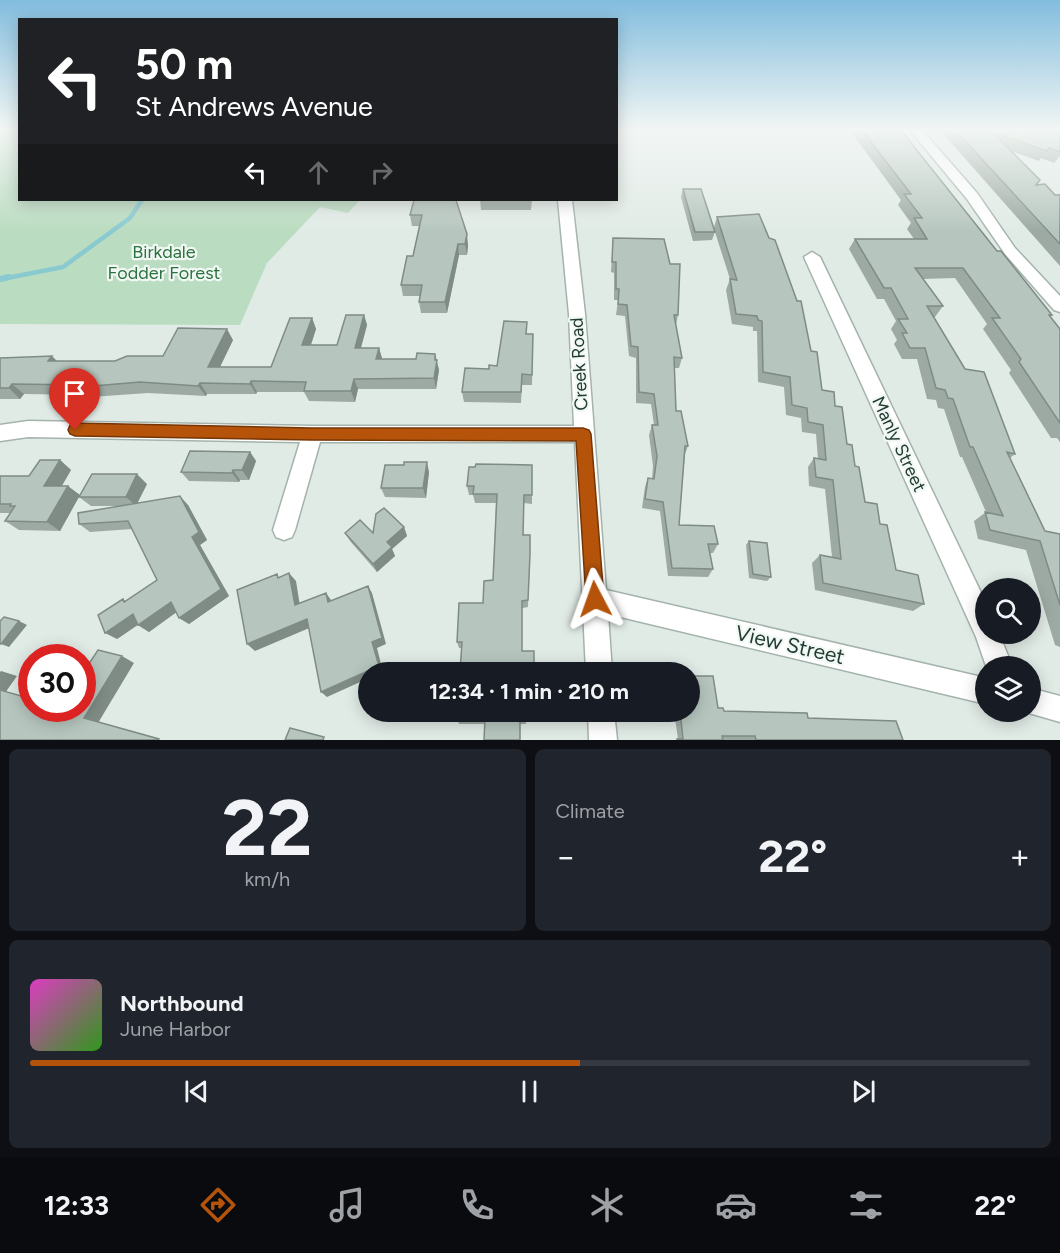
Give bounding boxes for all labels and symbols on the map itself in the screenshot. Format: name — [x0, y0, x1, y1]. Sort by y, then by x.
park label: Birkdale Fodder Forest — [108, 241, 221, 284]
street label: Creek Road — [566, 317, 592, 411]
pin — [49, 368, 100, 430]
street label: Manly Street — [867, 393, 931, 495]
position arrow — [563, 567, 627, 631]
street label: View Street — [733, 620, 847, 669]
speed limit sign: 30 — [18, 644, 96, 722]

